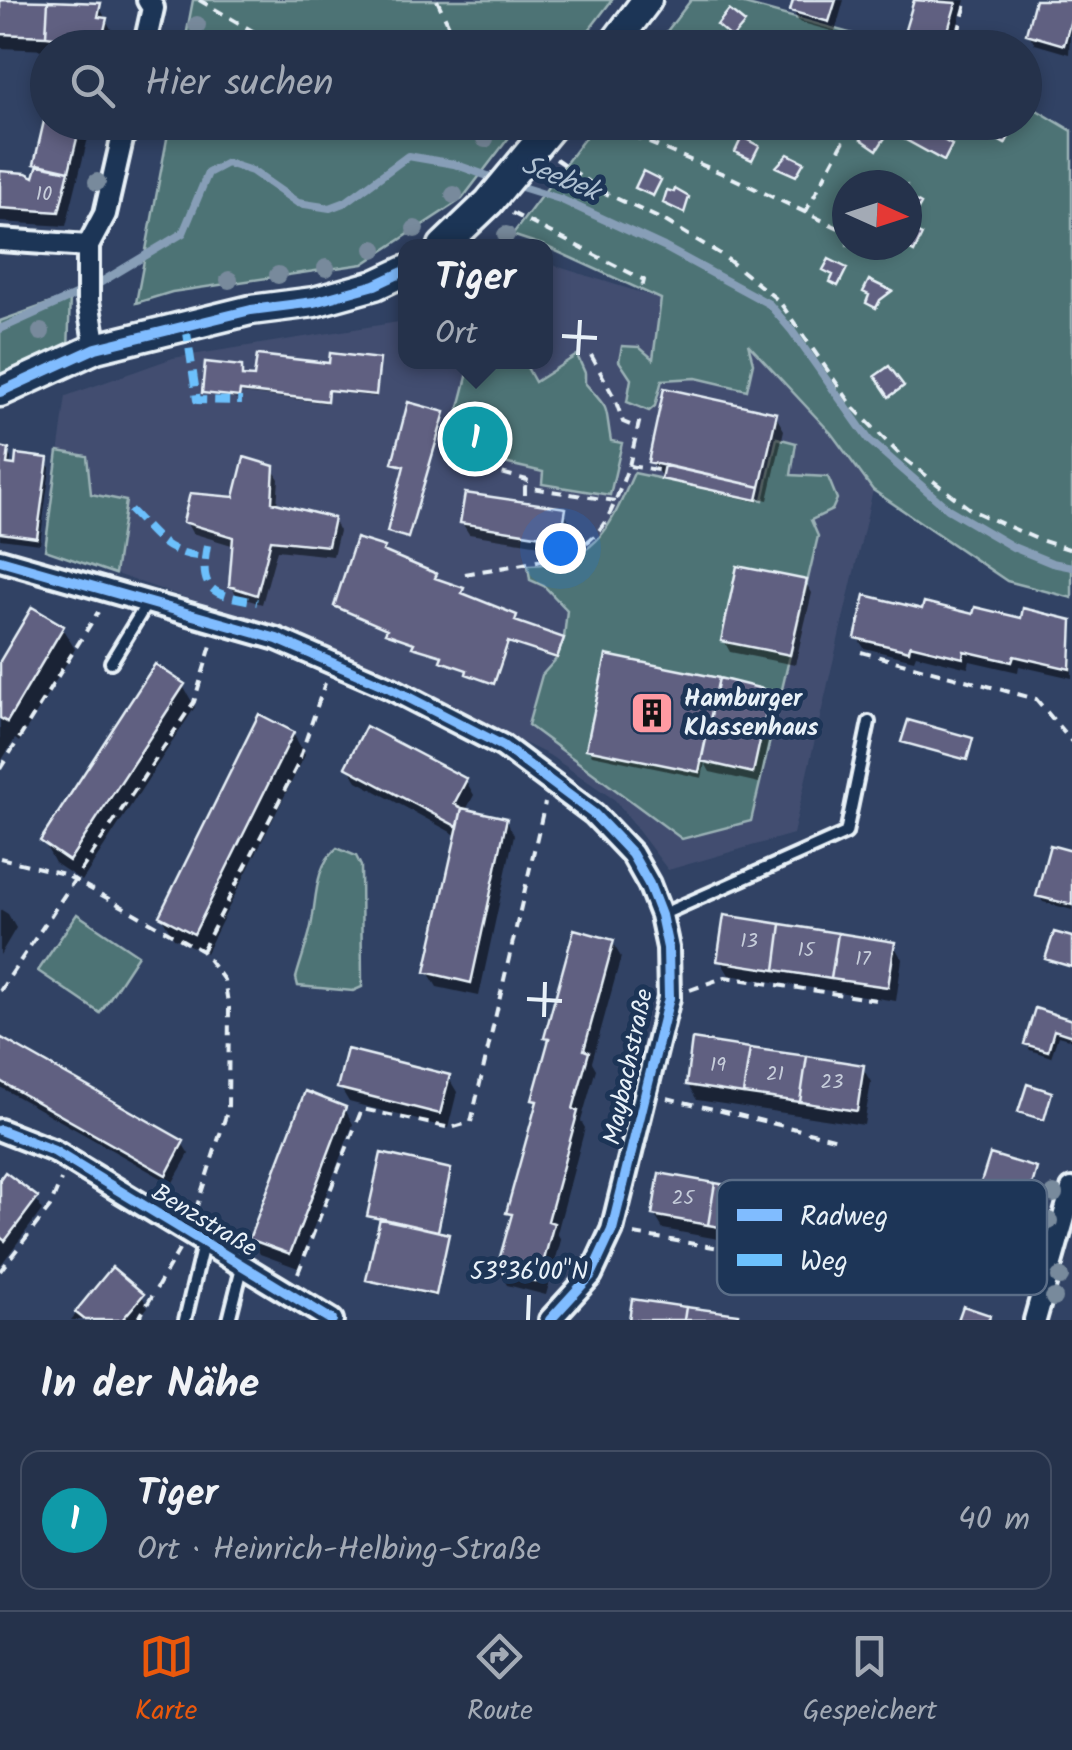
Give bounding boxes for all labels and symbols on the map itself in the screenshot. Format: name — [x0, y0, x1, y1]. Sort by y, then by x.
water label: Seebek — [514, 143, 609, 216]
north arrow — [832, 170, 922, 260]
house number: 10 — [36, 179, 52, 211]
pin: 1 — [442, 402, 508, 476]
your location — [535, 523, 586, 574]
place label: Hamburger Klassenhaus — [684, 679, 819, 748]
building icon: Hamburger Klassenhaus — [629, 690, 675, 736]
house number: 13 — [740, 926, 758, 958]
house number: 15 — [797, 935, 816, 967]
house number: 17 — [855, 944, 872, 976]
street label: Maybachstraße — [593, 985, 665, 1149]
house number: 19 — [710, 1050, 726, 1082]
house number: 21 — [766, 1059, 784, 1091]
house number: 23 — [820, 1067, 844, 1099]
street label: Benzstraße — [143, 1174, 265, 1268]
legend — [717, 1180, 1047, 1295]
house number: 25 — [672, 1183, 695, 1215]
text: Radweg — [800, 1195, 888, 1240]
text: Weg — [800, 1240, 848, 1285]
text: 53°36'00"N — [470, 1252, 588, 1292]

